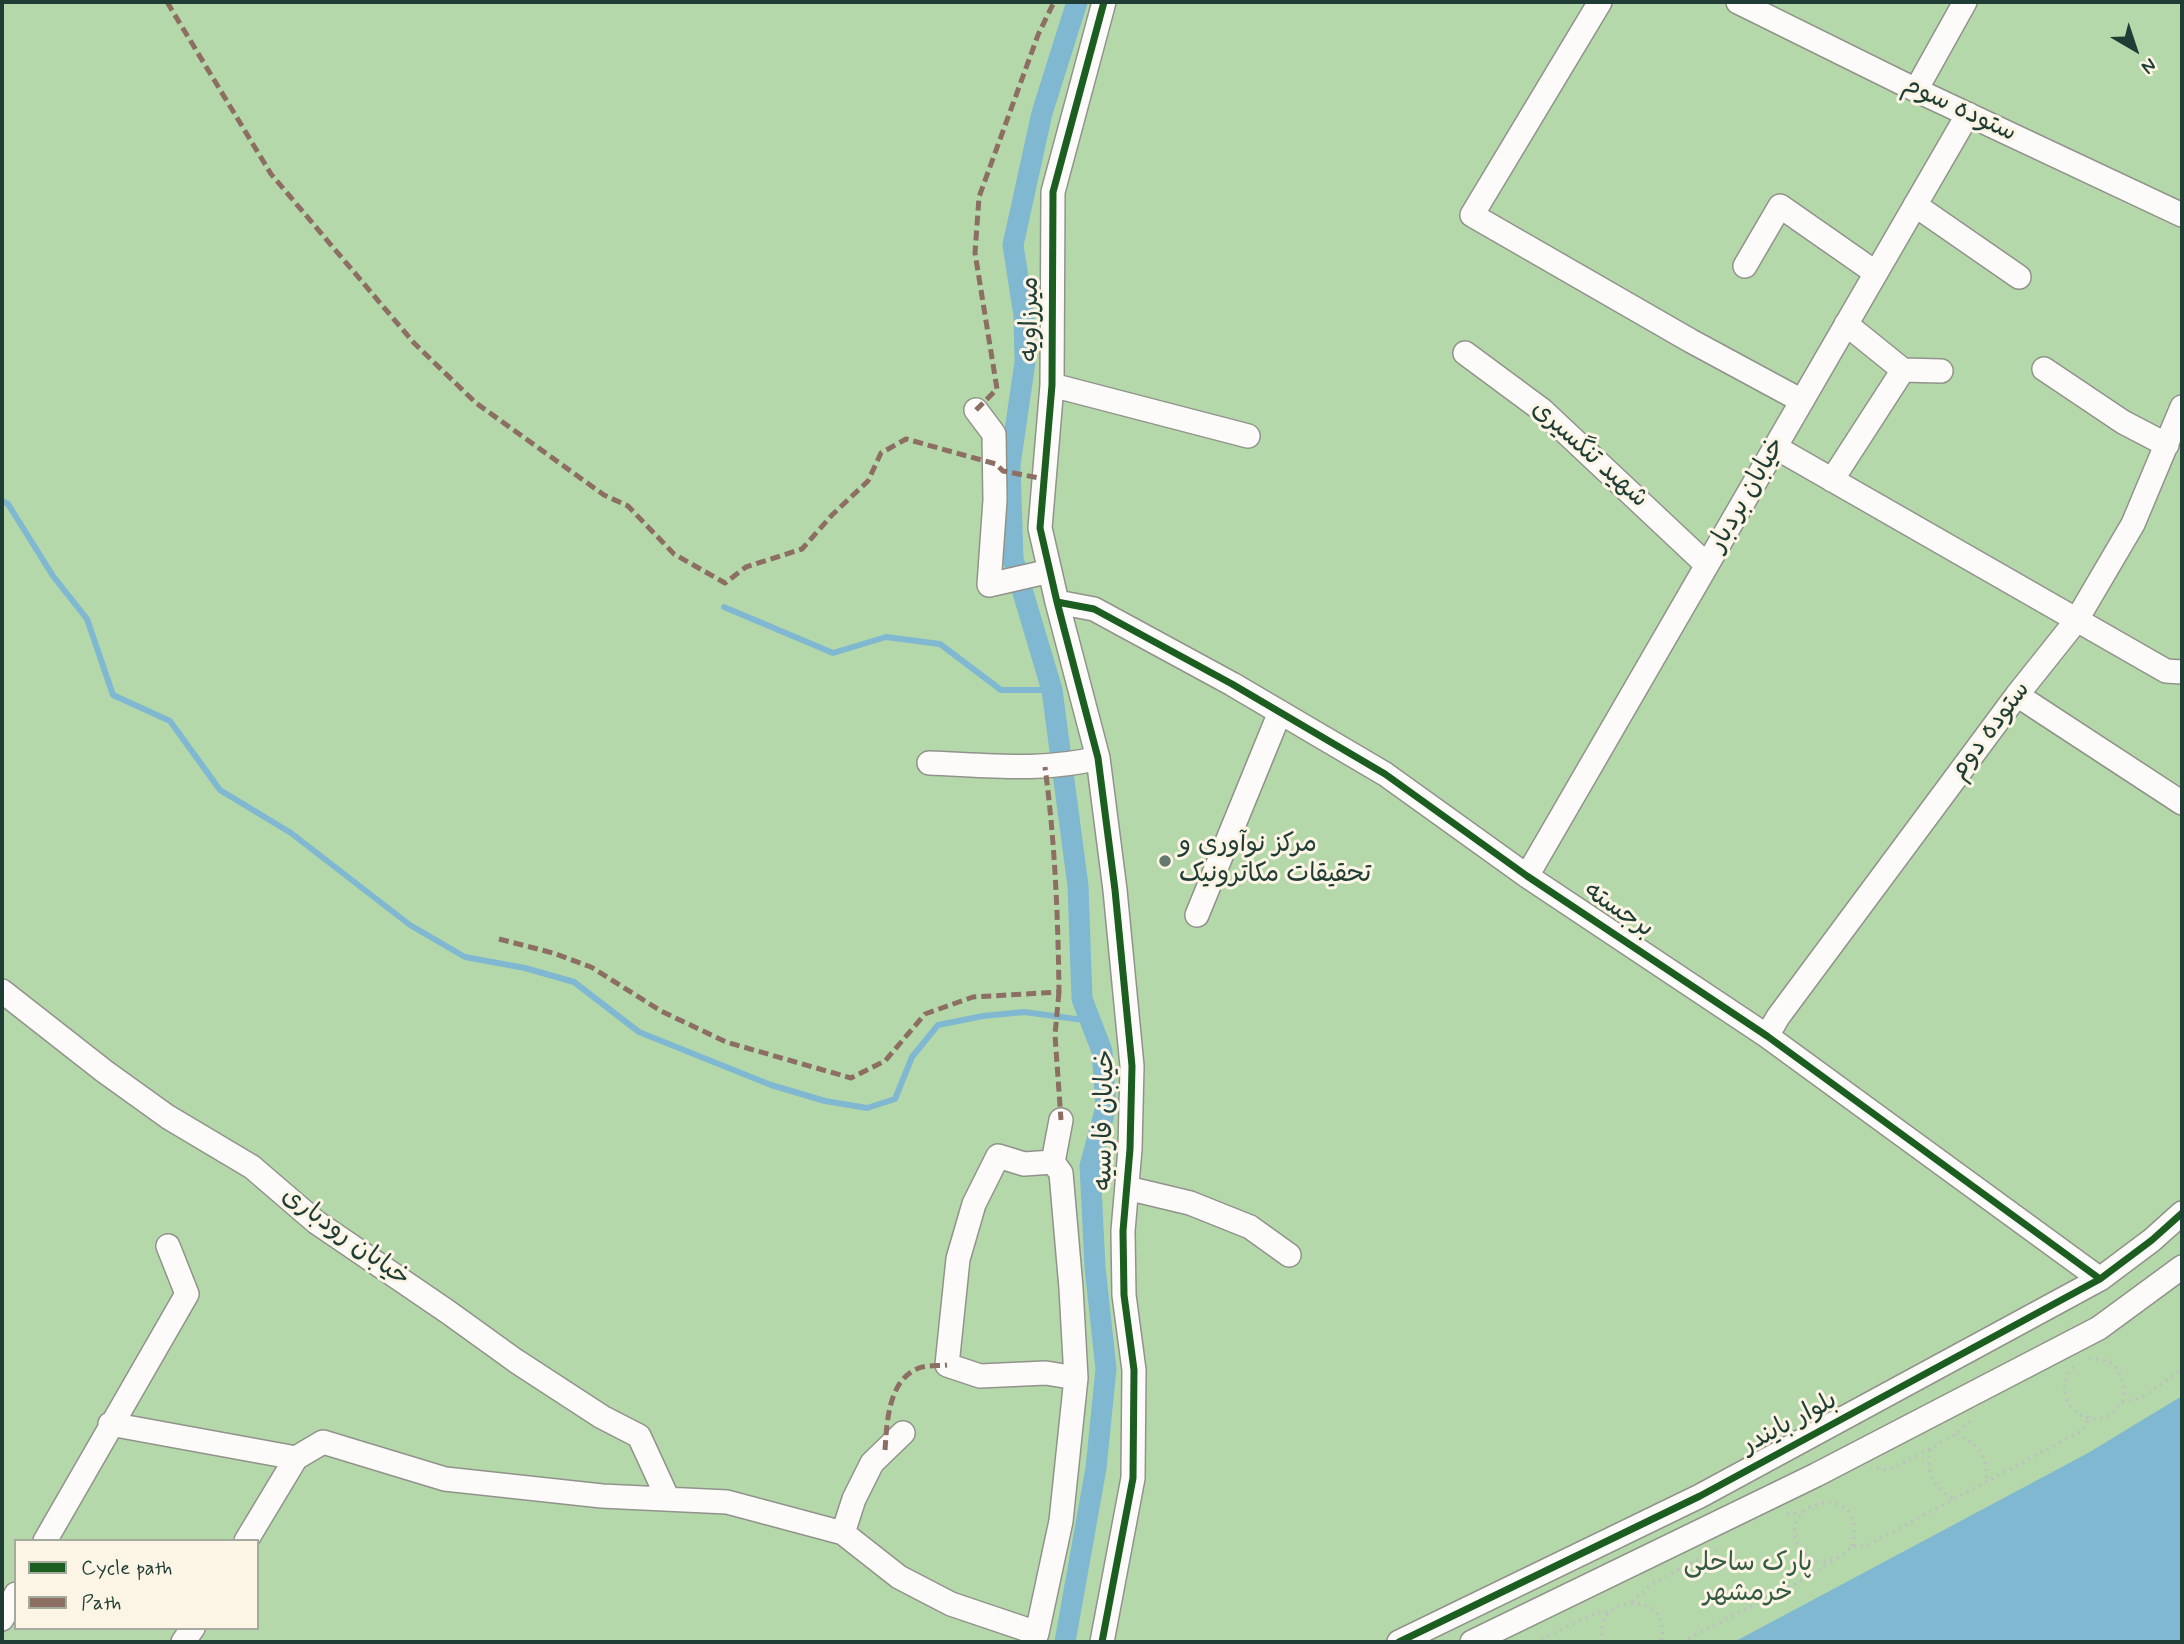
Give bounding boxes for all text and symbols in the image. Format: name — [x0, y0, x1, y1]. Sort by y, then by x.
north arrow — [2100, 14, 2170, 84]
text: N — [2136, 52, 2161, 79]
street label: ستوده سوم — [1897, 70, 2021, 150]
street label: میرزاویه — [1016, 276, 1048, 362]
street label: شهید تنگسیری — [1524, 394, 1654, 516]
street label: خیابان بردبار — [1703, 432, 1793, 558]
street label: ستوده دوم — [1944, 676, 2038, 786]
place label: مرکز نوآوری و تحقیقات مکاترونیک — [1179, 830, 1371, 892]
marker: مرکز نوآوری و تحقیقات مکاترونیک — [1157, 853, 1173, 869]
street label: برجسته — [1577, 876, 1659, 946]
street label: خیابان فارسیه — [1089, 1049, 1123, 1191]
street label: خیابان رودباری — [275, 1181, 415, 1295]
street label: بلوار بایندر — [1737, 1386, 1843, 1462]
legend — [14, 1539, 259, 1630]
park label: پارک ساحلی خرمشهر — [1684, 1549, 1812, 1610]
text: Cycle path — [81, 1554, 172, 1582]
text: Path — [81, 1589, 121, 1617]

